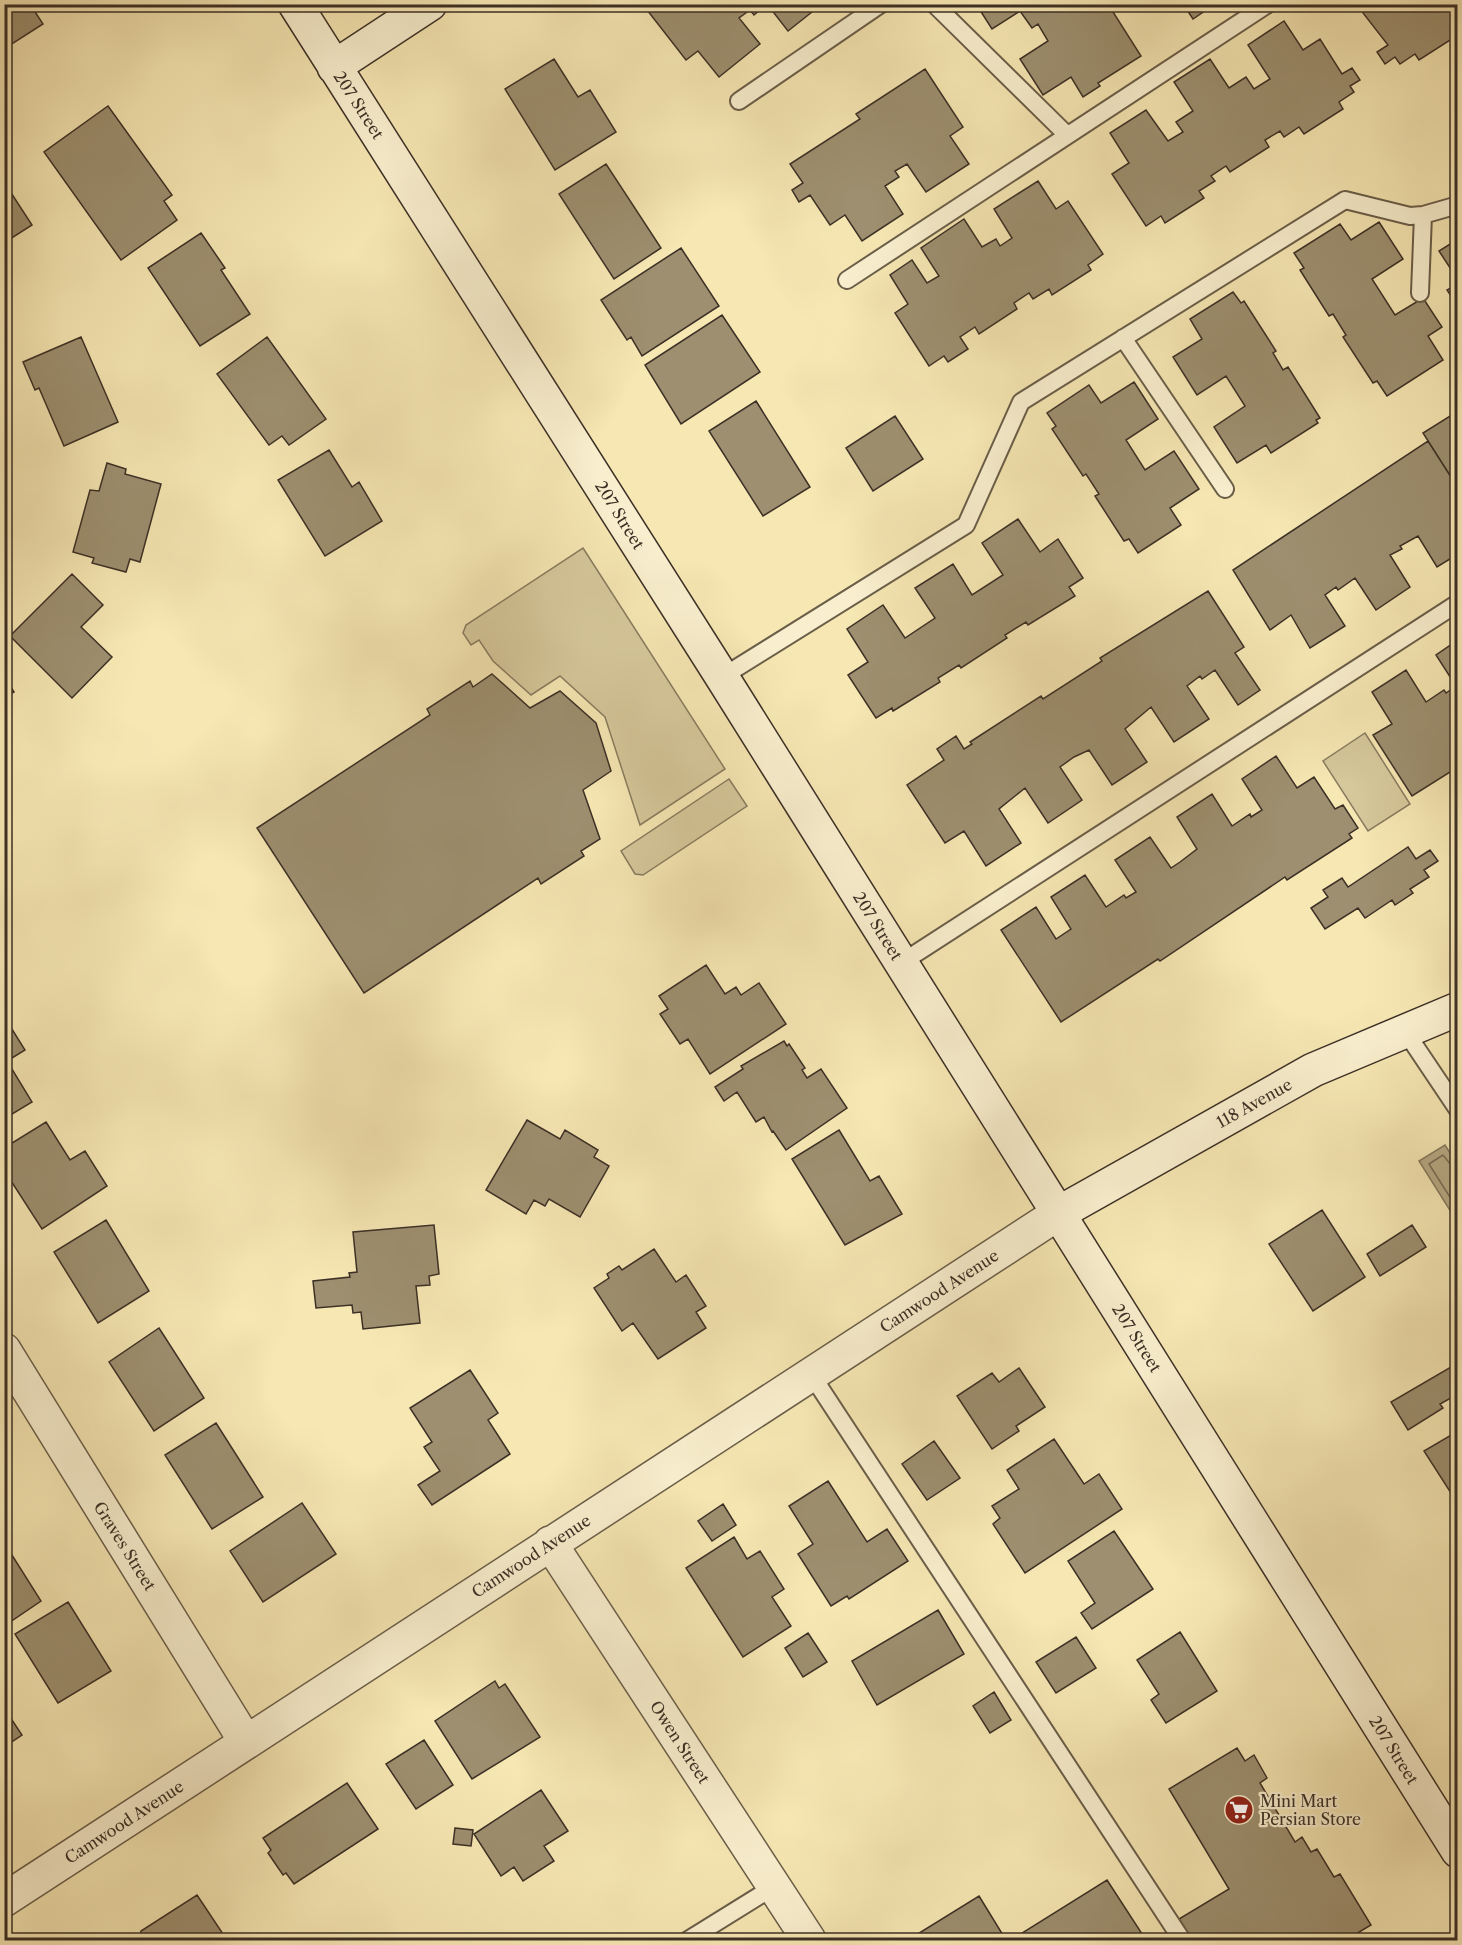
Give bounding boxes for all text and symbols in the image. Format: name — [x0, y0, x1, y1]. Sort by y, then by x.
street label: 207 Street — [330, 67, 388, 143]
street label: 207 Street — [591, 477, 649, 553]
street label: 207 Street — [849, 888, 907, 964]
street label: 118 Avenue — [1213, 1074, 1295, 1132]
street label: Camwood Avenue — [876, 1245, 1002, 1337]
street label: 207 Street — [1108, 1300, 1166, 1376]
street label: Graves Street — [90, 1498, 161, 1595]
street label: Camwood Avenue — [468, 1510, 594, 1602]
street label: Owen Street — [646, 1697, 714, 1787]
street label: 207 Street — [1365, 1712, 1423, 1788]
street label: Camwood Avenue — [61, 1776, 187, 1868]
place label: Mini Mart Persian Store — [1260, 1791, 1361, 1829]
supermarket icon: Mini Mart Persian Store — [1223, 1794, 1255, 1826]

